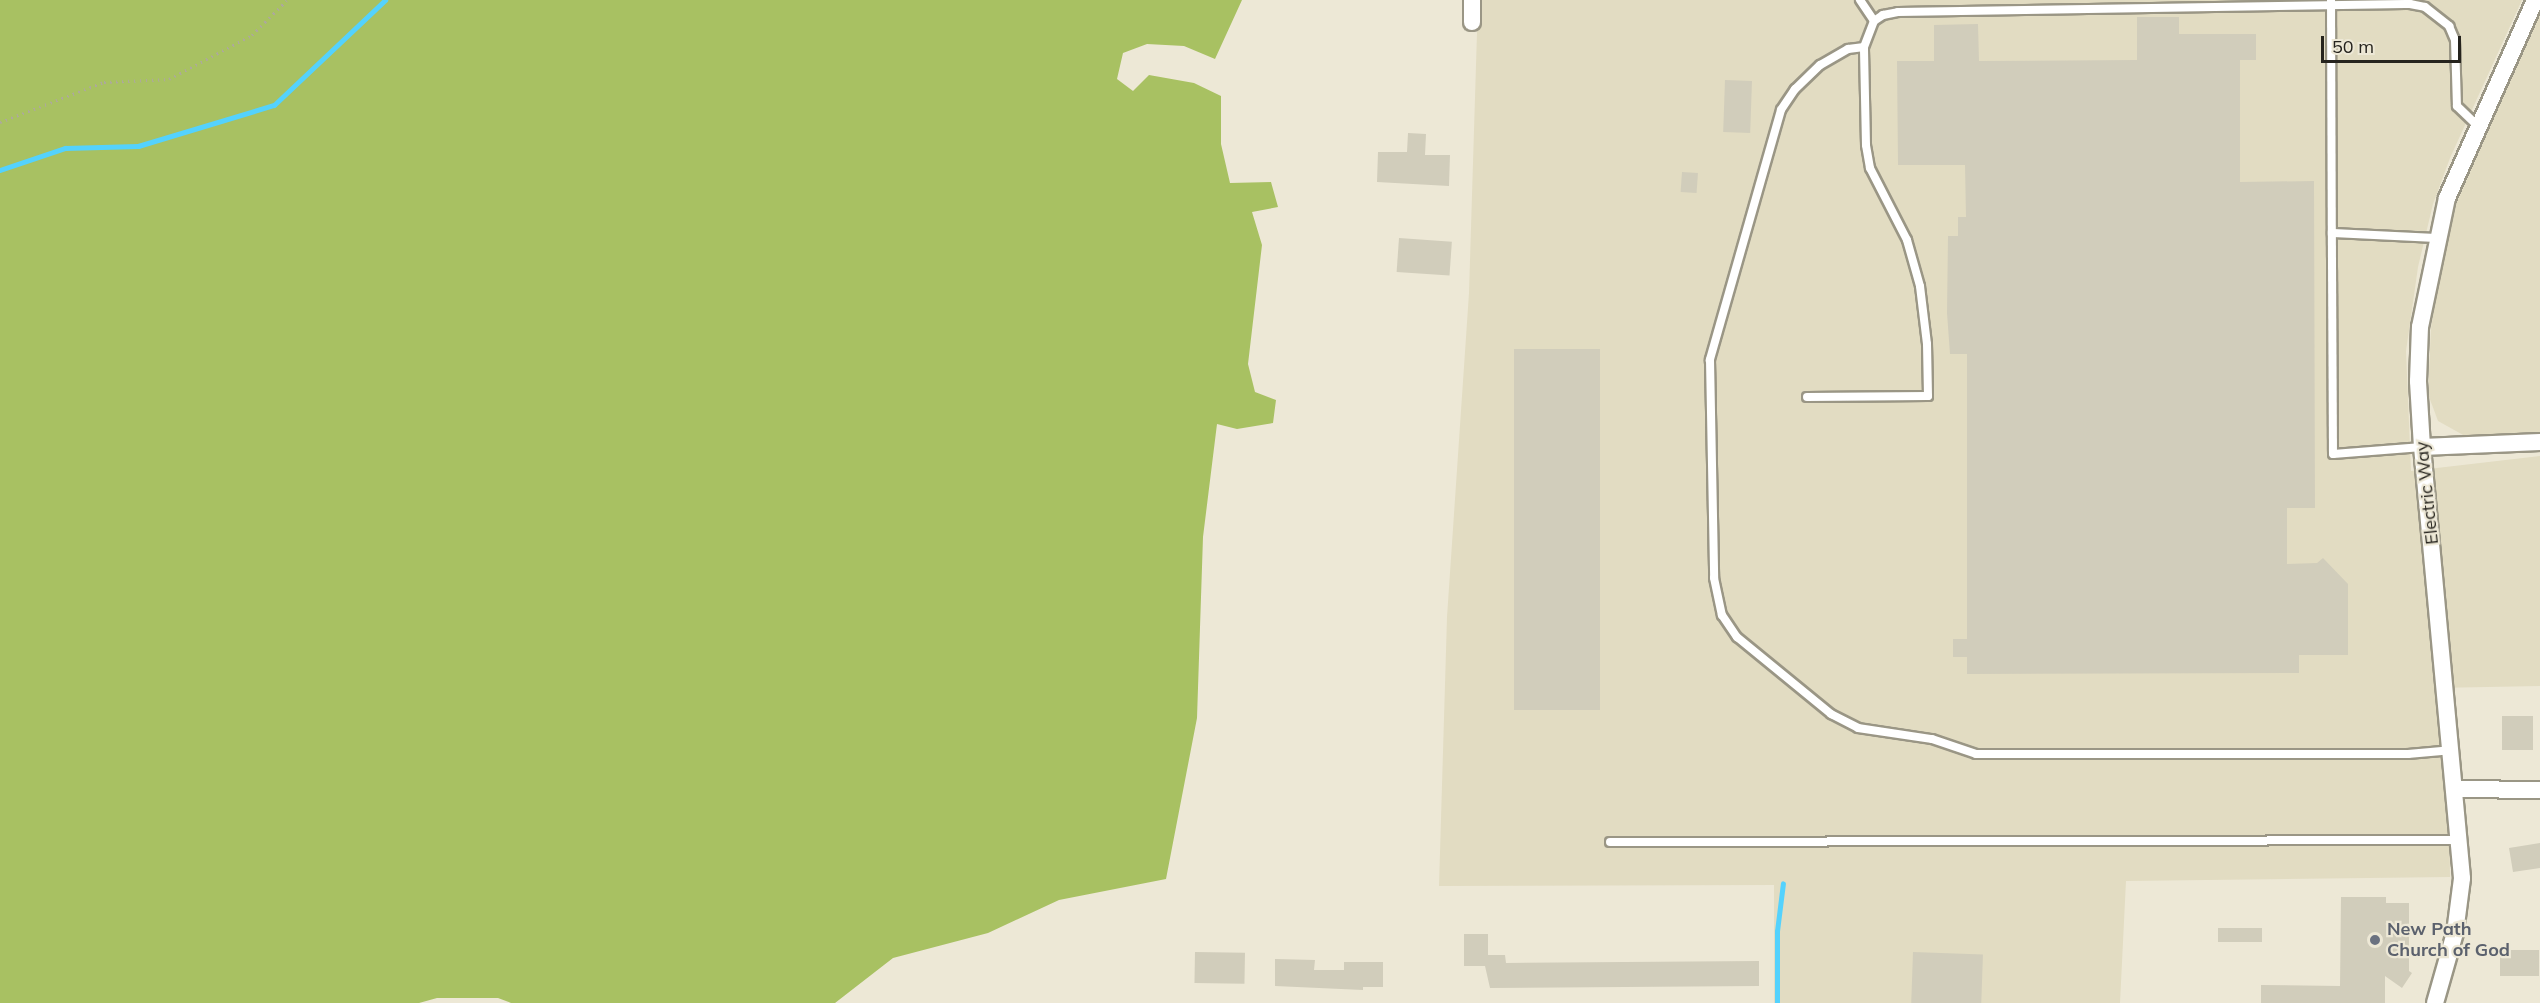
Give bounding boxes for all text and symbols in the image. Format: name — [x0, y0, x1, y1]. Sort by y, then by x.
scale bar — [2324, 24, 2464, 62]
text: 50 m — [2332, 35, 2374, 58]
street label: Electric Way — [2411, 440, 2443, 546]
place label: New Path Church of God — [2387, 919, 2510, 962]
marker: New Path Church of God — [2368, 933, 2382, 947]

